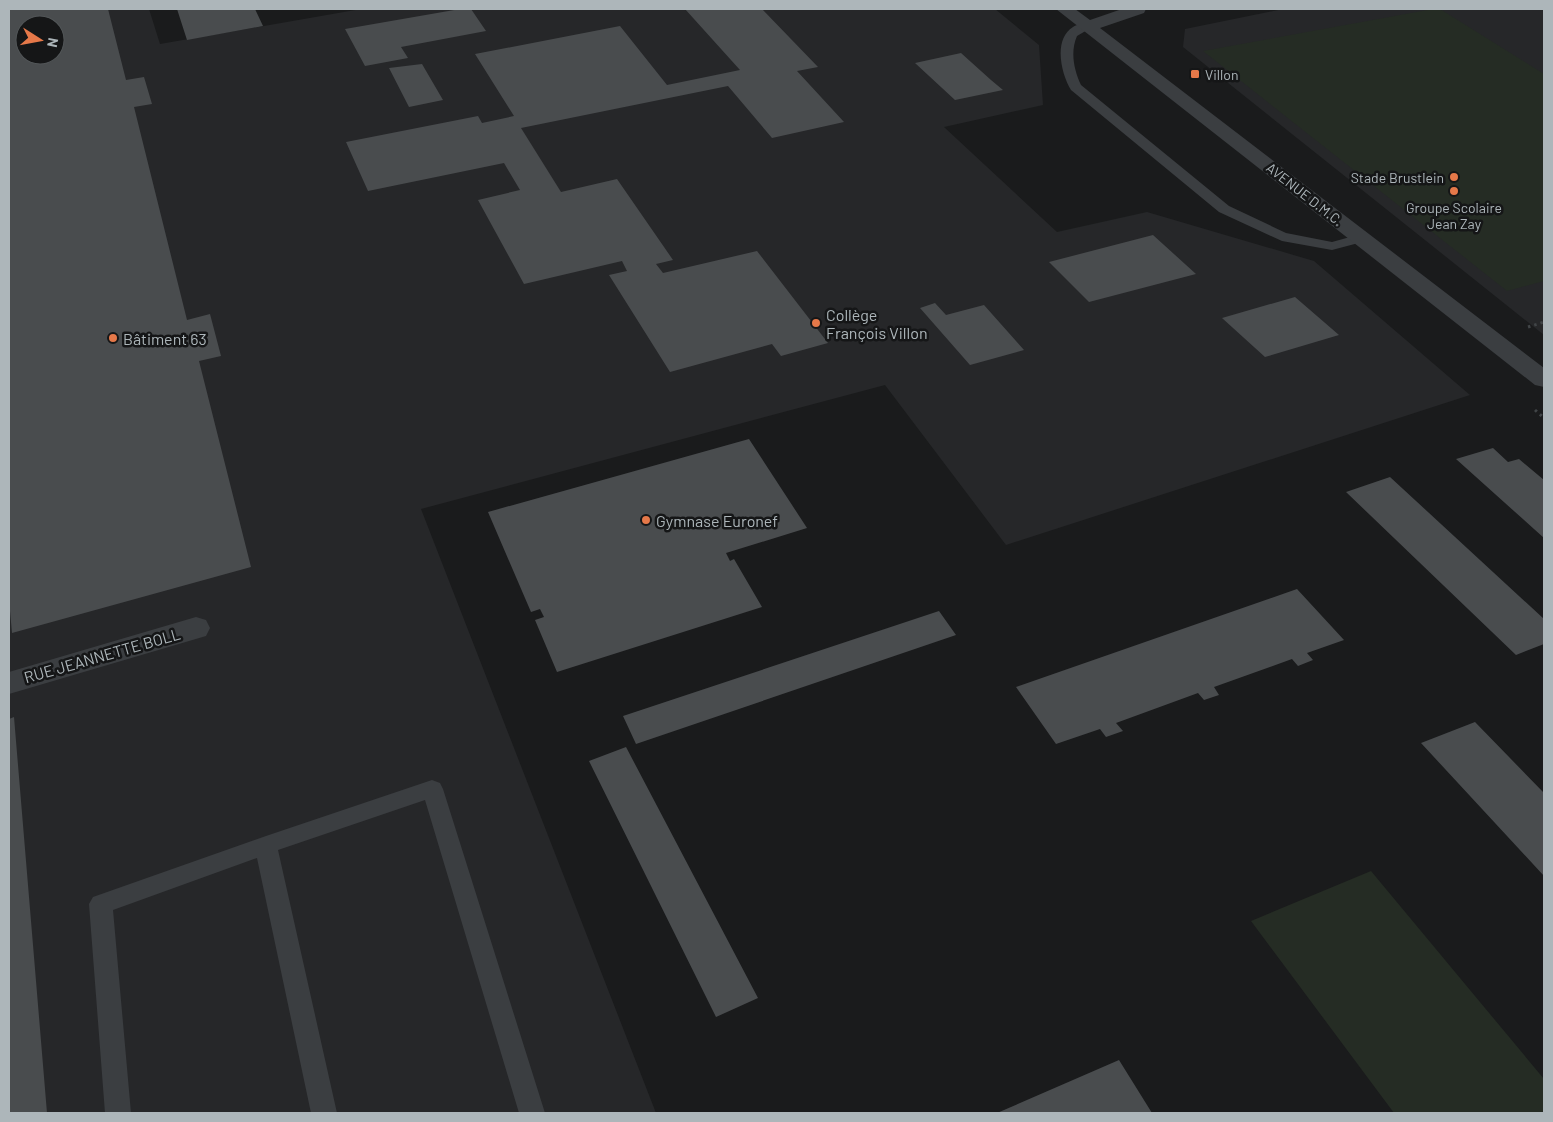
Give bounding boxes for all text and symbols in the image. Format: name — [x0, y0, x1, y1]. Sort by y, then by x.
north arrow — [15, 15, 65, 65]
text: N — [44, 36, 62, 49]
place label: Villon — [1205, 66, 1238, 83]
marker: Villon — [1189, 68, 1201, 80]
street label: AVENUE D.M.C. — [1263, 159, 1347, 229]
place label: Stade Brustlein — [1351, 169, 1444, 186]
marker: Stade Brustlein — [1448, 171, 1460, 183]
marker: Groupe Scolaire Jean Zay — [1448, 185, 1460, 197]
place label: Groupe Scolaire Jean Zay — [1406, 199, 1502, 232]
place label: Collège François Villon — [826, 305, 928, 342]
marker: Collège François Villon — [810, 317, 822, 329]
place label: Bâtiment 63 — [123, 329, 207, 348]
marker: Bâtiment 63 — [107, 332, 119, 344]
place label: Gymnase Euronef — [656, 511, 778, 530]
marker: Gymnase Euronef — [640, 514, 652, 526]
street label: RUE JEANNETTE BOLL — [22, 624, 182, 686]

